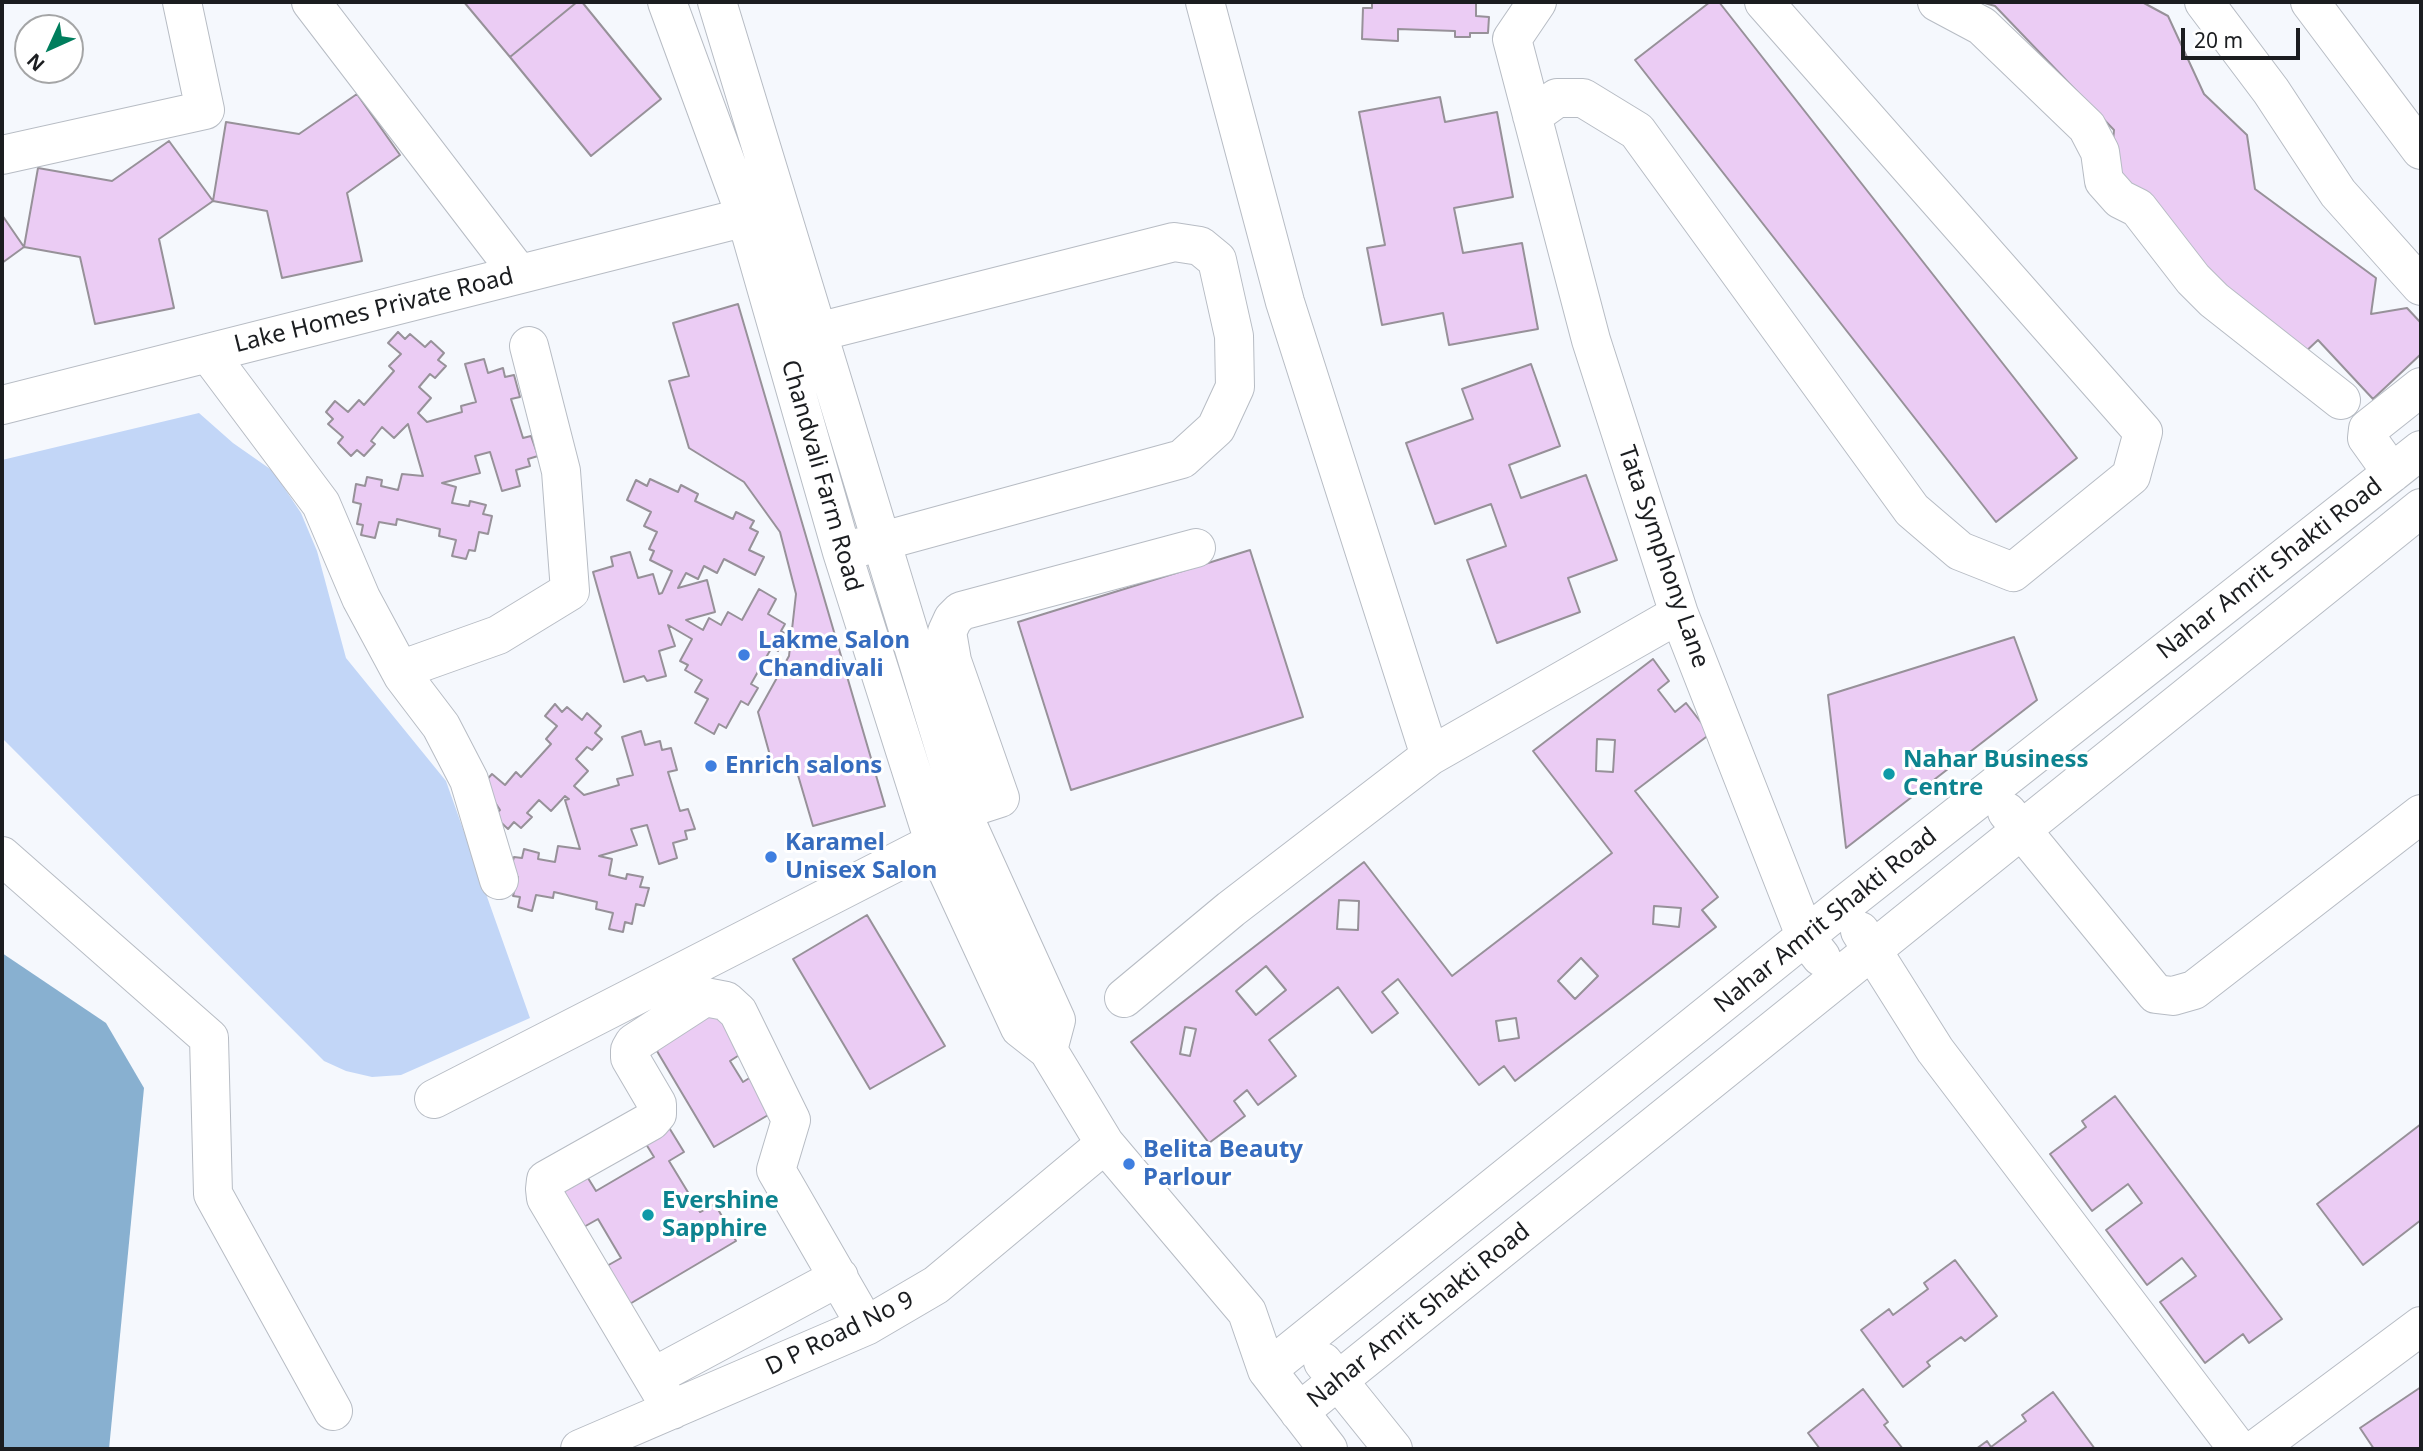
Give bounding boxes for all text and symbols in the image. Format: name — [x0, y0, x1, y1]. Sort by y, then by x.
north arrow — [14, 14, 84, 84]
scale bar — [2185, 14, 2304, 58]
text: 20 m — [2194, 26, 2243, 54]
text: N — [21, 48, 50, 77]
street label: Lake Homes Private Road — [231, 262, 517, 360]
street label: Chandvali Farm Road — [774, 357, 868, 595]
street label: Tata Symphony Lane — [1611, 442, 1715, 672]
street label: Nahar Amrit Shakti Road — [2152, 472, 2388, 666]
place label: Lakme Salon Chandivali — [758, 627, 910, 683]
marker: Lakme Salon Chandivali — [736, 647, 752, 663]
place label: Nahar Business Centre — [1903, 746, 2089, 802]
place label: Enrich salons — [725, 752, 882, 780]
marker: Enrich salons — [703, 758, 719, 774]
marker: Nahar Business Centre — [1881, 766, 1897, 782]
street label: Nahar Amrit Shakti Road — [1709, 822, 1943, 1020]
place label: Karamel Unisex Salon — [785, 829, 937, 885]
marker: Karamel Unisex Salon — [763, 849, 779, 865]
place label: Belita Beauty Parlour — [1143, 1136, 1303, 1192]
marker: Belita Beauty Parlour — [1121, 1156, 1137, 1172]
place label: Evershine Sapphire — [662, 1187, 779, 1243]
marker: Evershine Sapphire — [640, 1207, 656, 1223]
street label: Nahar Amrit Shakti Road — [1302, 1217, 1536, 1415]
street label: D P Road No 9 — [761, 1286, 919, 1382]

